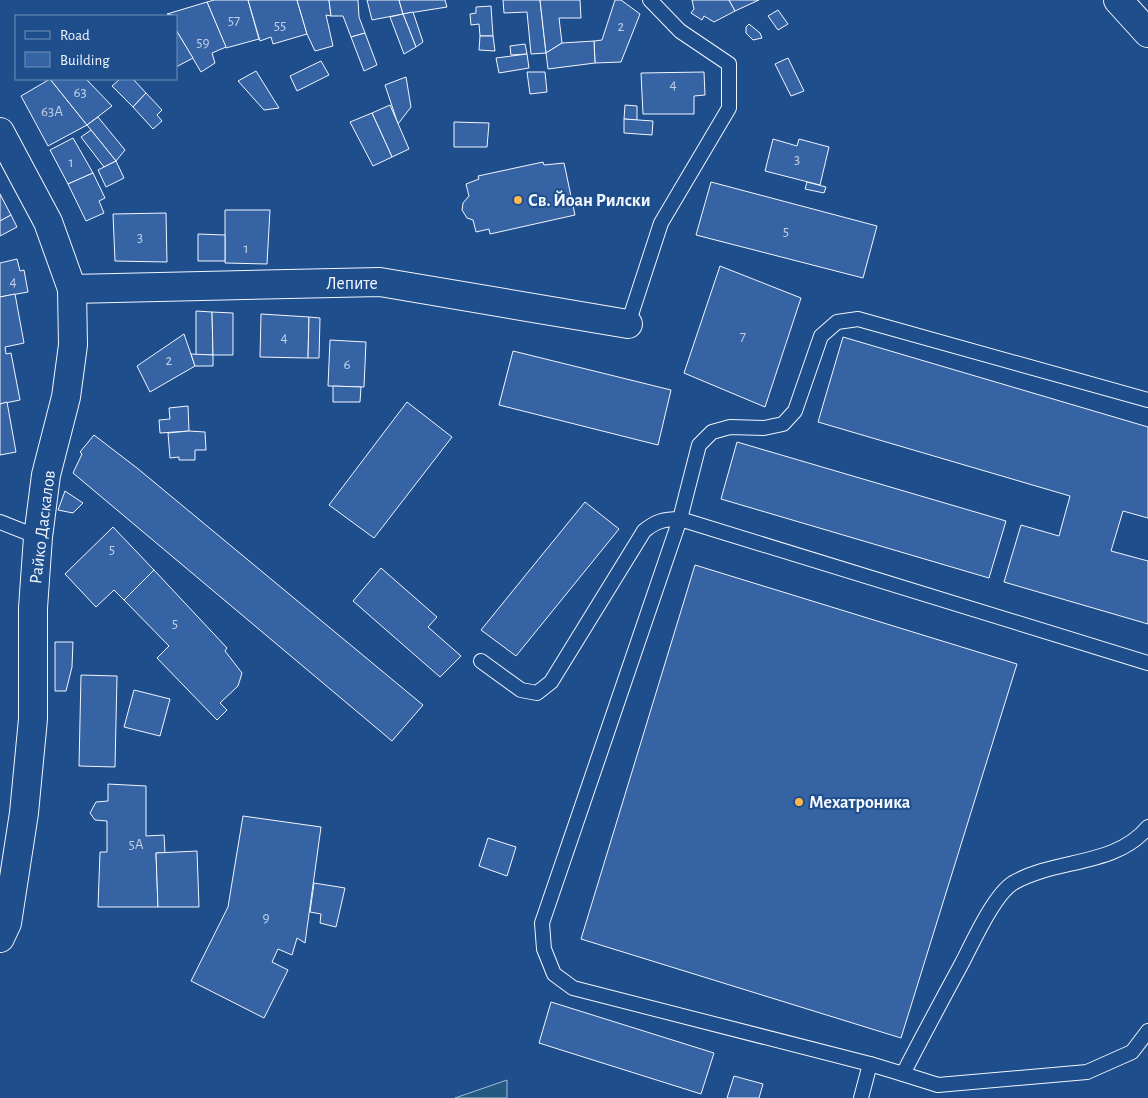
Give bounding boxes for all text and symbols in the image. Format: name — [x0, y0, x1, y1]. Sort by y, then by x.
house number: 57 — [228, 13, 240, 28]
legend — [15, 15, 178, 80]
house number: 55 — [274, 18, 286, 33]
house number: 2 — [618, 19, 625, 34]
text: Road — [60, 28, 90, 43]
house number: 59 — [196, 35, 210, 50]
text: Building — [60, 53, 110, 68]
house number: 4 — [669, 77, 677, 92]
house number: 63 — [73, 85, 87, 100]
house number: 63А — [41, 104, 63, 119]
house number: 3 — [794, 152, 800, 167]
house number: 1 — [68, 155, 74, 170]
place label: Св. Йоан Рилски — [528, 190, 651, 210]
marker: Св. Йоан Рилски — [512, 194, 524, 206]
house number: 5 — [783, 224, 789, 239]
house number: 3 — [137, 230, 143, 245]
house number: 1 — [243, 241, 249, 256]
house number: 4 — [9, 274, 17, 289]
street label: Лепите — [326, 275, 378, 293]
house number: 7 — [740, 329, 746, 344]
house number: 4 — [280, 330, 288, 345]
house number: 2 — [166, 353, 173, 368]
house number: 6 — [343, 357, 351, 372]
street label: Райко Даскалов — [27, 469, 59, 585]
house number: 5 — [109, 542, 115, 557]
house number: 5 — [172, 616, 178, 631]
place label: Мехатроника — [809, 794, 911, 812]
marker: Мехатроника — [793, 796, 805, 808]
house number: 5А — [128, 837, 144, 852]
house number: 9 — [262, 910, 270, 925]

